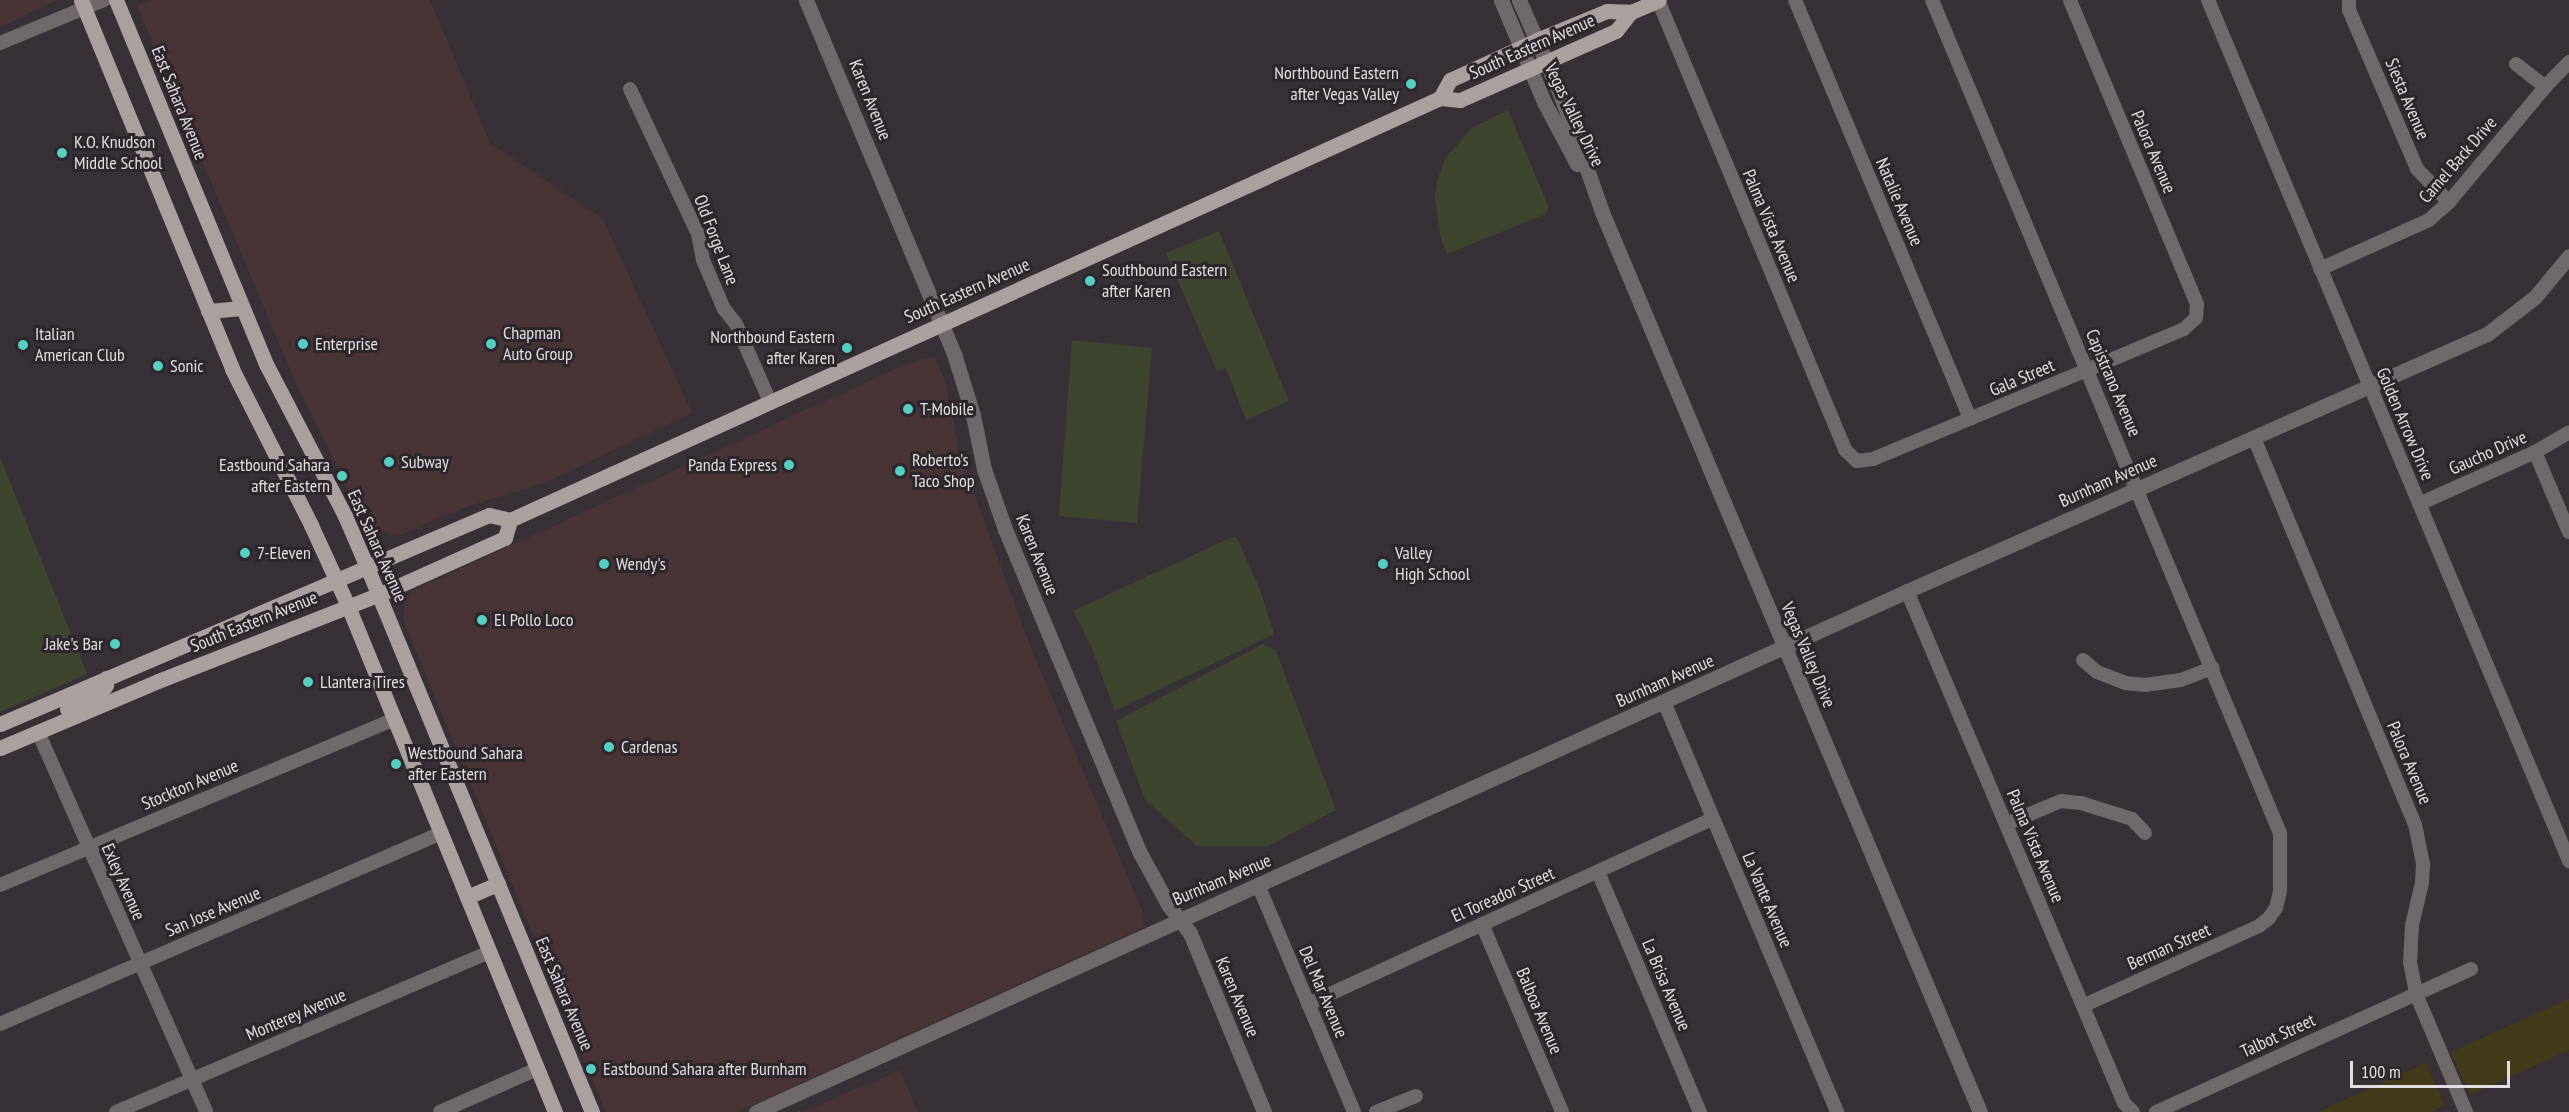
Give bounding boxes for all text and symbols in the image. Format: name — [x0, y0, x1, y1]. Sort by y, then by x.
street label: South Eastern Avenue — [1466, 10, 1598, 84]
street label: East Sahara Avenue — [146, 43, 212, 163]
street label: Siesta Avenue — [2380, 55, 2434, 143]
street label: Karen Avenue — [844, 56, 896, 144]
street label: Vegas Valley Drive — [1539, 59, 1609, 171]
place label: Northbound Eastern after Vegas Valley — [1274, 63, 1399, 106]
marker: Northbound Eastern after Vegas Valley — [1404, 77, 1418, 91]
street label: Palora Avenue — [2126, 107, 2180, 197]
street label: Camel Back Drive — [2414, 112, 2502, 208]
place label: K.O. Knudson Middle School — [74, 132, 162, 174]
marker: K.O. Knudson Middle School — [55, 146, 69, 160]
street label: Natalie Avenue — [1871, 155, 1927, 249]
street label: Palma Vista Avenue — [1737, 166, 1805, 286]
street label: Old Forge Lane — [689, 192, 743, 288]
street label: South Eastern Avenue — [901, 254, 1033, 328]
place label: Southbound Eastern after Karen — [1102, 260, 1227, 302]
marker: Southbound Eastern after Karen — [1083, 274, 1097, 288]
place label: Chapman Auto Group — [503, 323, 573, 366]
place label: Italian American Club — [35, 324, 125, 366]
street label: Capistrano Avenue — [2081, 326, 2145, 440]
place label: Northbound Eastern after Karen — [710, 327, 835, 370]
place label: Enterprise — [315, 333, 378, 355]
marker: Enterprise — [296, 337, 310, 351]
marker: Chapman Auto Group — [484, 337, 498, 351]
marker: Italian American Club — [16, 338, 30, 352]
marker: Northbound Eastern after Karen — [840, 341, 854, 355]
place label: Sonic — [170, 355, 204, 377]
street label: Gala Street — [1986, 355, 2058, 401]
marker: Sonic — [151, 359, 165, 373]
street label: Golden Arrow Drive — [2371, 364, 2439, 484]
place label: T-Mobile — [920, 398, 974, 420]
marker: T-Mobile — [901, 402, 915, 416]
street label: Gaucho Drive — [2446, 426, 2530, 480]
place label: Roberto's Taco Shop — [912, 450, 975, 492]
street label: Burnham Avenue — [2056, 450, 2160, 512]
place label: Subway — [401, 451, 449, 473]
place label: Panda Express — [688, 454, 777, 476]
place label: Eastbound Sahara after Eastern — [219, 455, 330, 498]
marker: Subway — [382, 455, 396, 469]
marker: Panda Express — [782, 458, 796, 472]
marker: Roberto's Taco Shop — [893, 464, 907, 478]
marker: Eastbound Sahara after Eastern — [335, 469, 349, 483]
street label: East Sahara Avenue — [342, 486, 412, 606]
street label: Karen Avenue — [1011, 511, 1063, 599]
place label: 7-Eleven — [257, 542, 311, 564]
place label: Valley High School — [1395, 543, 1470, 586]
marker: 7-Eleven — [238, 546, 252, 560]
place label: Wendy's — [616, 553, 666, 575]
marker: Wendy's — [597, 557, 611, 571]
marker: Valley High School — [1376, 557, 1390, 571]
street label: South Eastern Avenue — [187, 587, 321, 657]
street label: Vegas Valley Drive — [1776, 599, 1840, 711]
place label: El Pollo Loco — [494, 609, 573, 631]
marker: El Pollo Loco — [475, 613, 489, 627]
place label: Jake's Bar — [45, 633, 103, 655]
marker: Jake's Bar — [108, 637, 122, 651]
street label: Burnham Avenue — [1613, 650, 1717, 712]
place label: Llantera Tires — [320, 671, 405, 693]
marker: Llantera Tires — [301, 675, 315, 689]
street label: Palora Avenue — [2382, 718, 2436, 808]
place label: Cardenas — [621, 736, 678, 758]
marker: Cardenas — [602, 740, 616, 754]
place label: Westbound Sahara after Eastern — [408, 743, 523, 786]
street label: Stockton Avenue — [138, 755, 242, 815]
marker: Westbound Sahara after Eastern — [389, 757, 403, 771]
street label: Palma Vista Avenue — [2001, 786, 2069, 906]
street label: Exley Avenue — [96, 840, 150, 924]
street label: Burnham Avenue — [1169, 849, 1275, 911]
street label: La Vante Avenue — [1737, 849, 1797, 951]
street label: El Toreador Street — [1448, 863, 1558, 927]
street label: San Jose Avenue — [162, 882, 264, 942]
street label: Berman Street — [2124, 919, 2214, 975]
street label: East Sahara Avenue — [530, 934, 598, 1054]
street label: La Brisa Avenue — [1637, 936, 1695, 1034]
street label: Del Mar Avenue — [1294, 943, 1352, 1041]
street label: Karen Avenue — [1210, 954, 1264, 1040]
street label: Balboa Avenue — [1511, 964, 1567, 1058]
street label: Monterey Avenue — [242, 984, 350, 1046]
street label: Talbot Street — [2237, 1009, 2319, 1063]
scale bar — [2353, 1049, 2514, 1087]
place label: Eastbound Sahara after Burnham — [603, 1058, 806, 1080]
text: 100 m — [2361, 1060, 2401, 1083]
marker: Eastbound Sahara after Burnham — [584, 1062, 598, 1076]

